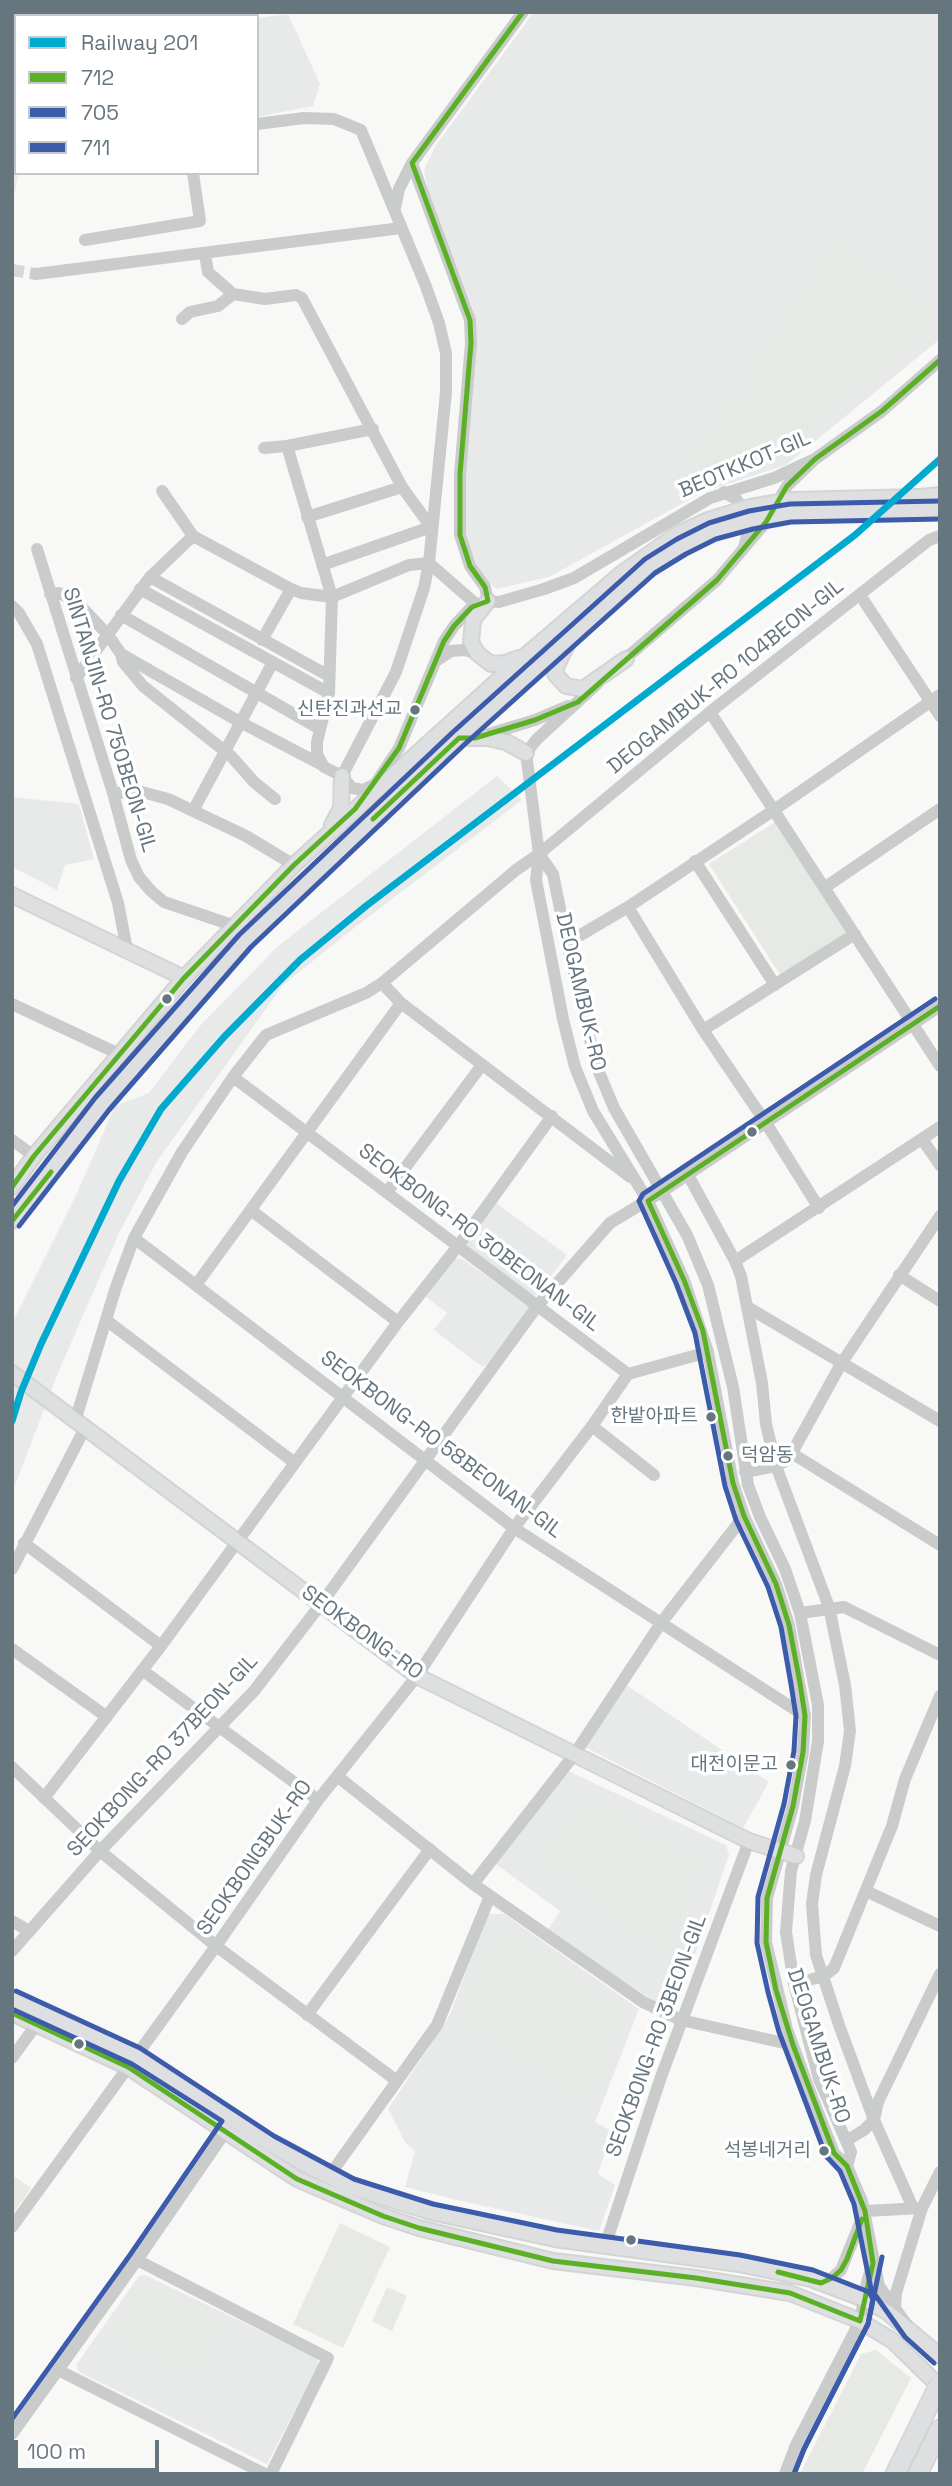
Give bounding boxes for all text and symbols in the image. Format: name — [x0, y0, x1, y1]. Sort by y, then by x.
legend — [14, 14, 259, 175]
text: Railway 201 — [81, 29, 198, 56]
text: 712 — [81, 64, 114, 91]
text: 705 — [81, 99, 119, 126]
text: 711 — [81, 134, 110, 161]
street label: BEOTKKOT-GIL — [675, 426, 815, 504]
street label: DEOGAMBUK-RO 104BEON-GIL — [603, 574, 849, 780]
street label: SINTANJIN-RO 750BEON-GIL — [57, 585, 161, 855]
place label: 신탄진과선교 — [297, 699, 402, 721]
marker: 신탄진과선교 — [408, 703, 422, 717]
street label: DEOGAMBUK-RO — [550, 910, 610, 1074]
unlabelled marker — [160, 992, 174, 1006]
unlabelled marker — [745, 1125, 759, 1139]
street label: SEOKBONG-RO 30BEONAN-GIL — [353, 1139, 605, 1337]
street label: SEOKBONG-RO 58BEONAN-GIL — [315, 1346, 567, 1544]
place label: 한밭아파트 — [611, 1406, 698, 1428]
marker: 한밭아파트 — [704, 1410, 718, 1424]
place label: 덕암동 — [741, 1445, 793, 1467]
marker: 덕암동 — [721, 1449, 735, 1463]
street label: SEOKBONG-RO — [296, 1580, 428, 1686]
street label: SEOKBONG-RO 37BEON-GIL — [62, 1649, 264, 1863]
place label: 대전이문고 — [691, 1754, 778, 1776]
marker: 대전이문고 — [784, 1758, 798, 1772]
street label: SEOKBONGBUK-RO — [192, 1775, 318, 1941]
street label: SEOKBONG-RO 3BEON-GIL — [601, 1911, 713, 2161]
street label: DEOGAMBUK-RO — [781, 1965, 855, 2127]
unlabelled marker — [72, 2037, 86, 2051]
place label: 석봉네거리 — [724, 2140, 811, 2162]
marker: 석봉네거리 — [817, 2144, 831, 2158]
unlabelled marker — [624, 2233, 638, 2247]
scale bar — [18, 2426, 163, 2470]
text: 100 m — [27, 2438, 86, 2465]

